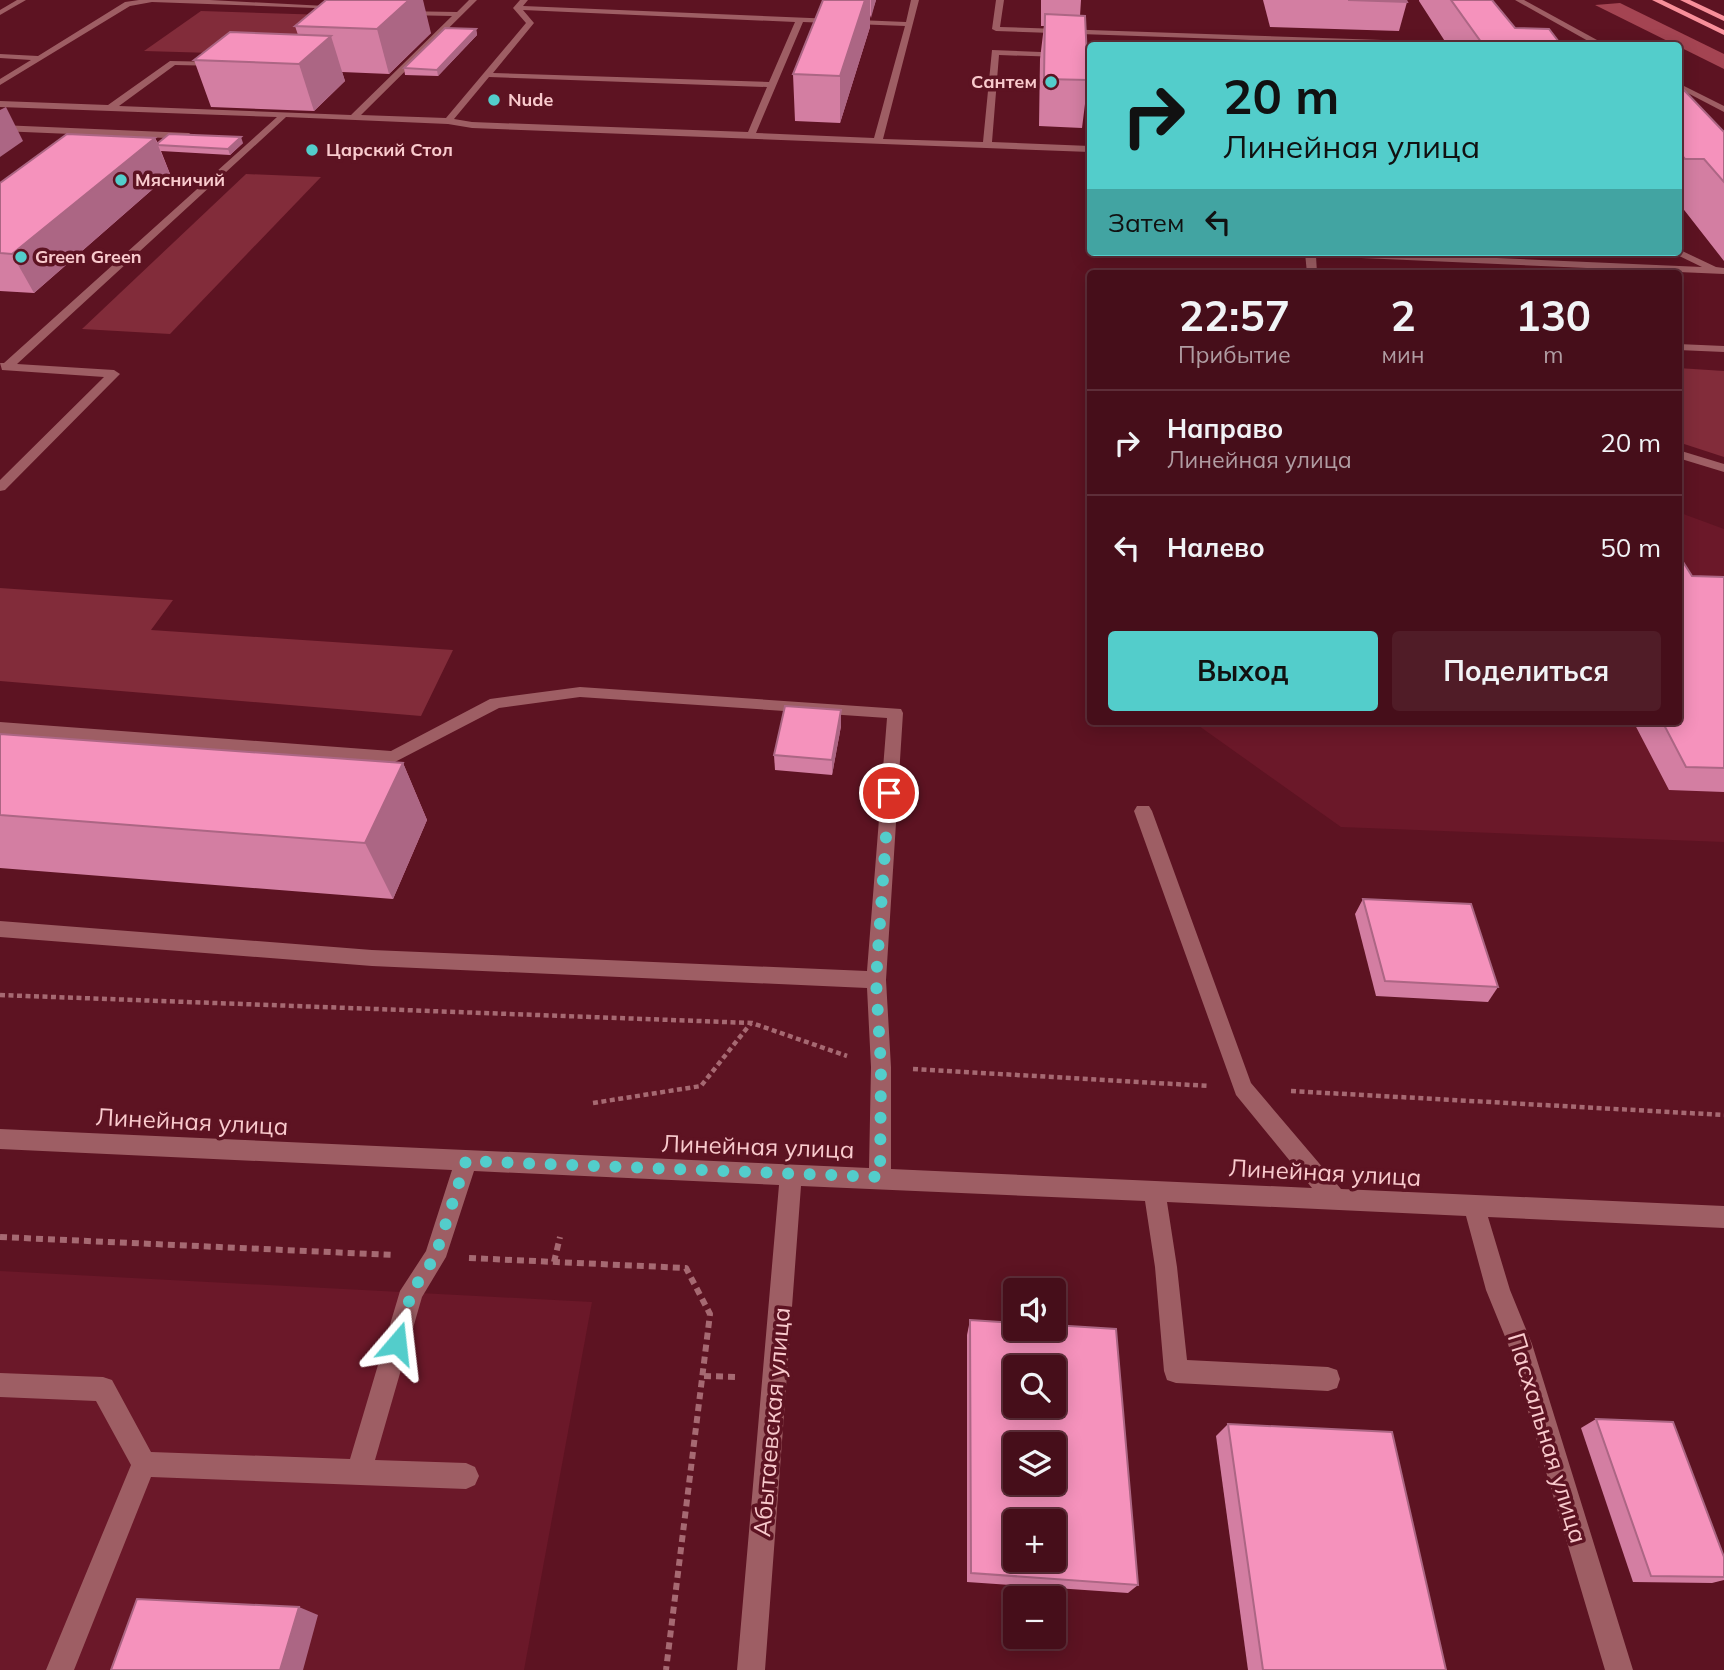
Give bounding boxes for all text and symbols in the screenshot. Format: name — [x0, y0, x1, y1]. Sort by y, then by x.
text: 20 m — [1223, 65, 1339, 126]
place label: Сантем — [971, 70, 1037, 93]
icon: right — [1108, 70, 1199, 161]
marker: Сантем — [1043, 74, 1059, 90]
place label: Nude — [508, 88, 553, 111]
marker: Nude — [486, 92, 502, 108]
text: Линейная улица — [1223, 126, 1480, 166]
place label: Царский Стол — [326, 138, 453, 161]
marker: Царский Стол — [304, 142, 320, 158]
place label: Мясничий — [135, 168, 225, 191]
marker: Мясничий — [113, 172, 129, 188]
icon: left — [1199, 203, 1237, 241]
text: Затем — [1108, 206, 1185, 239]
place label: Green Green — [35, 245, 142, 268]
marker: Green Green — [13, 249, 29, 265]
text: 22:57 — [1179, 289, 1290, 342]
text: 2 — [1390, 289, 1416, 342]
text: 130 — [1515, 289, 1591, 342]
text: Прибытие — [1178, 340, 1291, 369]
text: мин — [1382, 340, 1425, 369]
text: m — [1543, 340, 1563, 369]
text: Направо — [1167, 412, 1283, 445]
icon: right — [1108, 424, 1146, 462]
text: 20 m — [1600, 426, 1661, 459]
text: Линейная улица — [1167, 445, 1352, 474]
icon: left — [1108, 529, 1146, 567]
text: Налево — [1167, 531, 1265, 564]
text: 50 m — [1600, 531, 1661, 564]
button: Выход — [1108, 631, 1378, 711]
button: Поделиться — [1392, 631, 1661, 711]
pin — [859, 763, 919, 823]
icon: arrive — [870, 774, 908, 812]
street label: Линейная улица — [95, 1101, 289, 1141]
street label: Линейная улица — [661, 1128, 855, 1164]
street label: Линейная улица — [1228, 1152, 1422, 1192]
map controls — [1003, 1278, 1066, 1649]
button: sound — [1003, 1278, 1066, 1341]
position arrow — [360, 1306, 434, 1380]
street label: Абытаевская улица — [746, 1306, 796, 1538]
street label: Пасхальная улица — [1502, 1329, 1594, 1546]
button: search — [1003, 1355, 1066, 1418]
button: layers — [1003, 1432, 1066, 1495]
button: + — [1003, 1509, 1066, 1572]
button: − — [1003, 1586, 1066, 1649]

